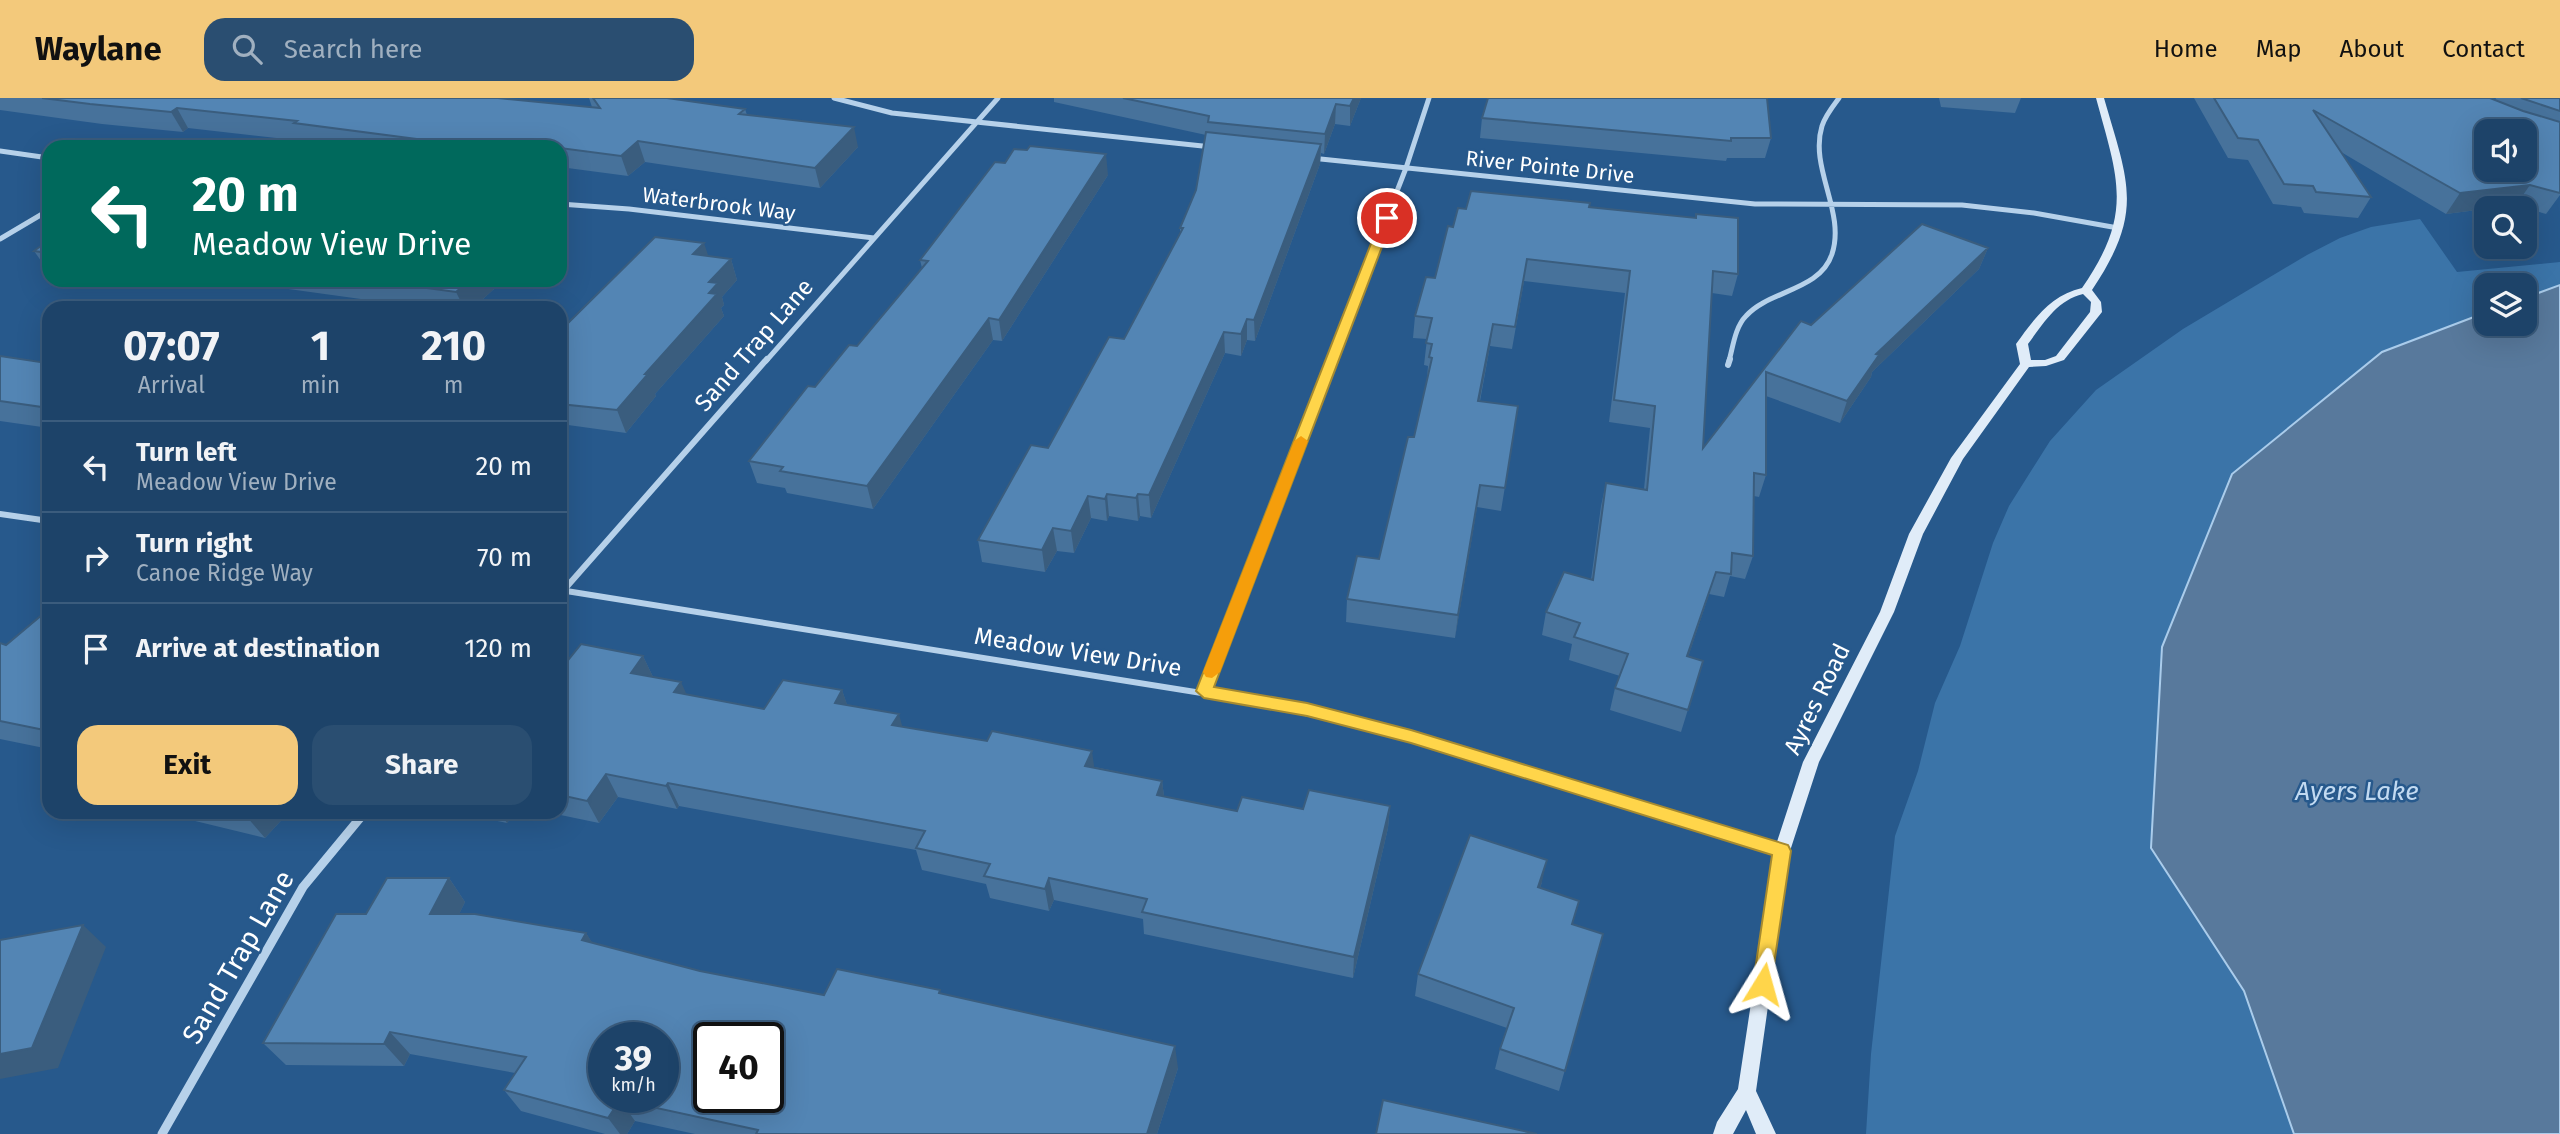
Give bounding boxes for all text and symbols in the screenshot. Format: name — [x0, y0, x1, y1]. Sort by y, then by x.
search box — [204, 18, 694, 81]
text: Waylane — [35, 29, 162, 69]
icon: search — [228, 30, 266, 68]
text: Search here — [284, 34, 423, 65]
text: Home — [2154, 35, 2218, 63]
text: Map — [2256, 35, 2302, 63]
text: About — [2340, 35, 2404, 63]
text: Contact — [2442, 35, 2525, 63]
map controls — [2474, 119, 2537, 336]
button: sound — [2474, 119, 2537, 182]
street label: River Pointe Drive — [1464, 145, 1636, 189]
text: 20 m — [192, 165, 299, 224]
icon: left — [77, 168, 168, 259]
street label: Waterbrook Way — [641, 182, 798, 226]
pin — [1357, 188, 1417, 248]
button: search — [2474, 196, 2537, 259]
icon: arrive — [1368, 199, 1406, 237]
text: Meadow View Drive — [192, 225, 471, 263]
street label: Sand Trap Lane — [689, 273, 819, 417]
button: layers — [2474, 273, 2537, 336]
text: 07:07 — [123, 321, 220, 371]
text: 1 — [311, 321, 330, 371]
text: 210 — [421, 321, 486, 371]
text: Arrival — [138, 371, 205, 399]
text: min — [301, 371, 340, 399]
text: m — [444, 371, 464, 399]
text: Turn left — [136, 437, 237, 468]
icon: left — [77, 448, 115, 486]
text: 20 m — [475, 451, 532, 482]
text: Meadow View Drive — [136, 468, 337, 496]
text: Turn right — [136, 528, 253, 559]
icon: right — [77, 539, 115, 577]
text: 70 m — [477, 542, 532, 573]
text: Canoe Ridge Way — [136, 559, 313, 587]
street label: Meadow View Drive — [972, 622, 1184, 682]
icon: arrive — [77, 630, 115, 668]
text: Arrive at destination — [136, 633, 380, 664]
text: 120 m — [464, 633, 532, 664]
street label: Ayres Road — [1778, 639, 1856, 759]
button: Exit — [77, 725, 298, 805]
button: Share — [312, 725, 532, 805]
water label: Ayers Lake — [2294, 776, 2419, 807]
street label: Sand Trap Lane — [175, 865, 301, 1049]
position arrow — [1726, 947, 1800, 1021]
speed limit sign: 40 — [693, 1022, 784, 1113]
text: 39 — [615, 1037, 652, 1079]
text: km/h — [611, 1074, 656, 1096]

